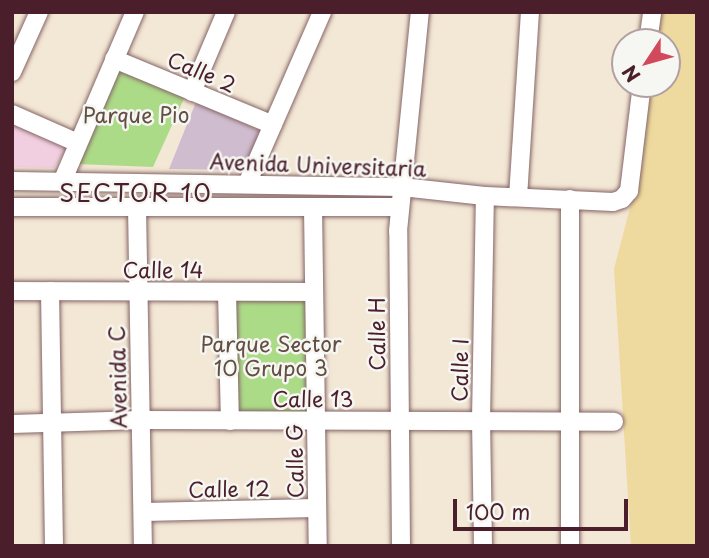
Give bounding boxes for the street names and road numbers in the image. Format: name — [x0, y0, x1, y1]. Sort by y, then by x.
street label: Calle 2 — [164, 45, 240, 97]
street label: Avenida Universitaria — [209, 148, 427, 180]
street label: Calle 14 — [122, 256, 204, 282]
street label: Calle H — [363, 297, 389, 371]
street label: Avenida C — [104, 325, 130, 429]
street label: Calle I — [446, 338, 472, 402]
street label: Calle 13 — [272, 385, 354, 411]
street label: Calle G — [281, 423, 307, 499]
street label: Calle 12 — [188, 475, 270, 501]

